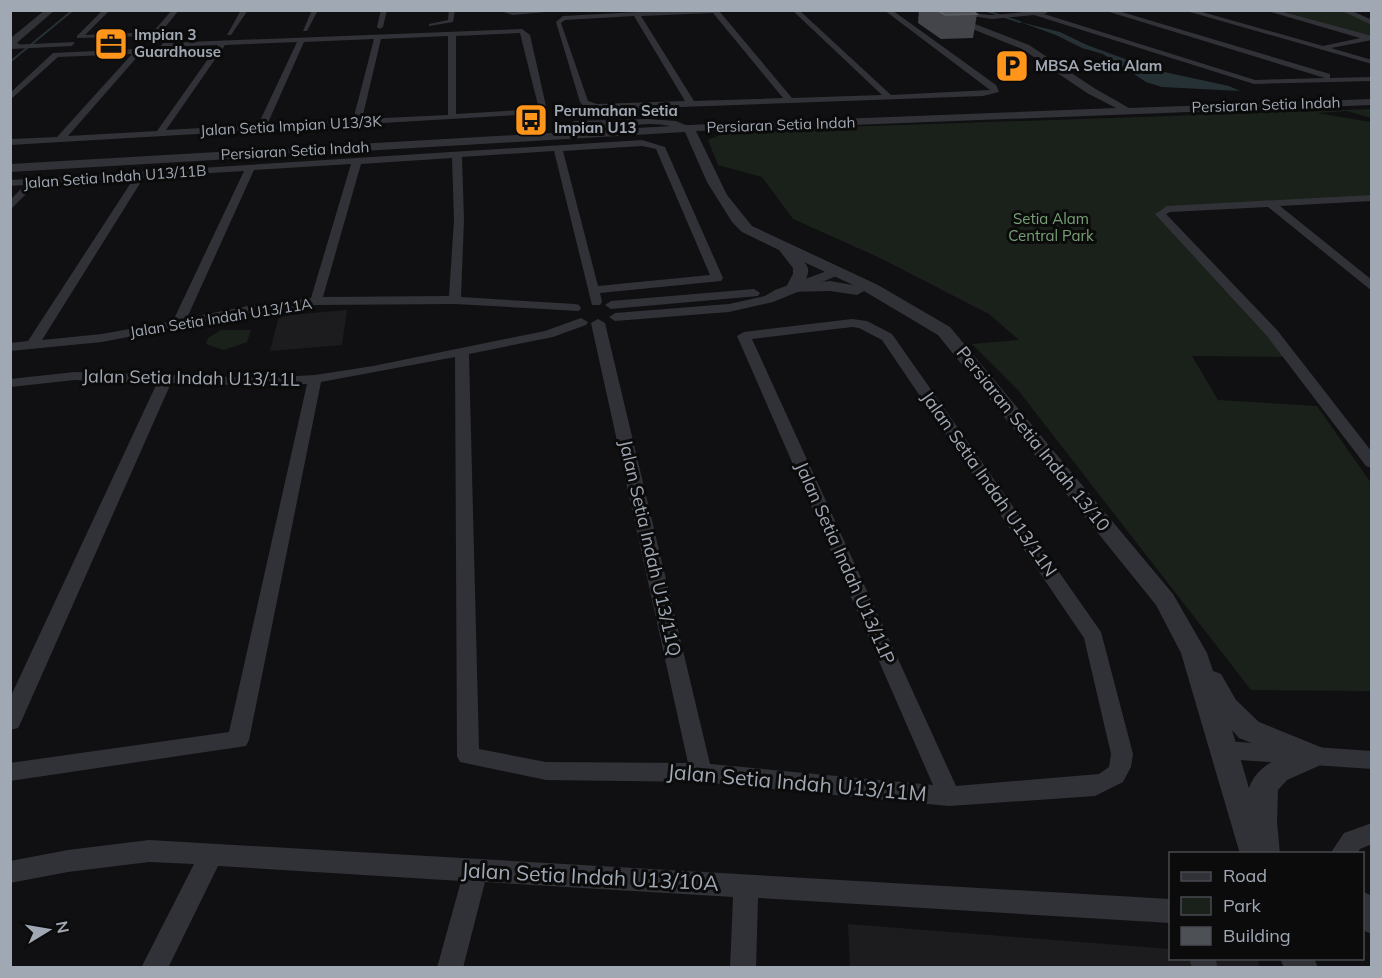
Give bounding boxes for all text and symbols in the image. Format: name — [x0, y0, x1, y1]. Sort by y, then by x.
place label: Impian 3 Guardhouse — [134, 25, 221, 61]
office icon: Impian 3 Guardhouse — [93, 26, 129, 62]
parking icon: MBSA Setia Alam — [994, 48, 1030, 84]
place label: MBSA Setia Alam — [1035, 56, 1162, 75]
street label: Persiaran Setia Indah — [1191, 92, 1341, 117]
place label: Perumahan Setia Impian U13 — [554, 101, 678, 137]
bus stop icon: Perumahan Setia Impian U13 — [513, 102, 549, 138]
street label: Jalan Setia Impian U13/3K — [200, 111, 383, 140]
street label: Persiaran Setia Indah — [706, 112, 856, 137]
street label: Persiaran Setia Indah — [220, 137, 370, 164]
street label: Jalan Setia Indah U13/11B — [23, 161, 207, 192]
park label: Setia Alam Central Park — [1008, 209, 1094, 245]
street label: Jalan Setia Indah U13/11A — [129, 294, 313, 341]
street label: Persiaran Setia Indah 13/10 — [952, 341, 1115, 536]
street label: Jalan Setia Indah U13/11L — [82, 364, 300, 391]
street label: Jalan Setia Indah U13/11N — [917, 387, 1062, 581]
street label: Jalan Setia Indah U13/11Q — [614, 437, 687, 658]
street label: Jalan Setia Indah U13/11P — [790, 458, 901, 668]
street label: Jalan Setia Indah U13/11M — [666, 758, 928, 806]
legend — [1169, 852, 1364, 960]
street label: Jalan Setia Indah U13/10A — [461, 856, 720, 896]
text: Road — [1223, 864, 1267, 887]
text: Park — [1223, 894, 1262, 917]
north arrow — [18, 900, 78, 960]
text: N — [52, 919, 74, 935]
text: Building — [1223, 924, 1291, 947]

